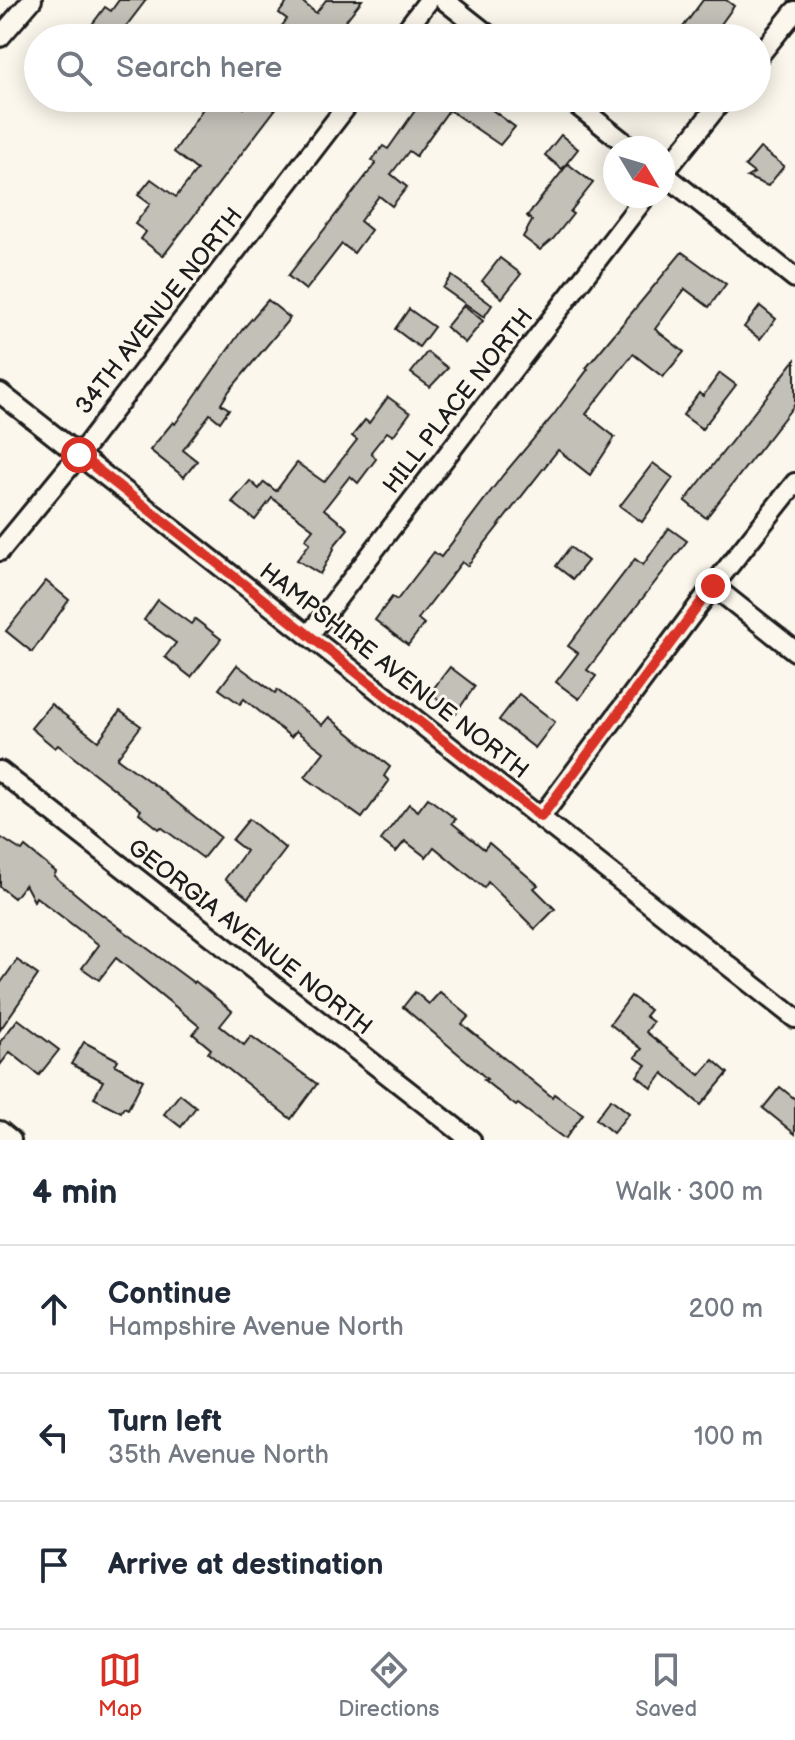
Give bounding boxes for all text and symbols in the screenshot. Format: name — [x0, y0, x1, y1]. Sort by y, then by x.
search box — [24, 24, 771, 112]
icon: search — [52, 46, 96, 90]
text: Search here — [116, 50, 282, 86]
north arrow — [603, 136, 675, 208]
street label: 34TH AVENUE NORTH — [69, 202, 249, 420]
street label: HILL PLACE NORTH — [377, 303, 539, 499]
route start — [61, 437, 97, 473]
street label: HAMPSHIRE AVENUE NORTH — [254, 557, 534, 785]
route end — [695, 568, 731, 604]
street label: GEORGIA AVENUE NORTH — [122, 833, 378, 1041]
text: 4 min — [32, 1172, 118, 1213]
text: Walk · 300 m — [615, 1177, 763, 1208]
text: Continue — [108, 1276, 231, 1312]
icon: ahead — [32, 1287, 76, 1331]
text: 200 m — [689, 1294, 763, 1325]
text: Hampshire Avenue North — [108, 1312, 404, 1343]
text: Turn left — [108, 1404, 222, 1440]
icon: left — [32, 1415, 76, 1459]
text: 100 m — [694, 1422, 763, 1453]
text: 35th Avenue North — [108, 1440, 329, 1471]
icon: arrive — [32, 1543, 76, 1587]
text: Arrive at destination — [108, 1547, 384, 1583]
tab: Map — [98, 1648, 142, 1723]
tab: Directions — [338, 1648, 439, 1723]
tab: Saved — [635, 1648, 697, 1723]

